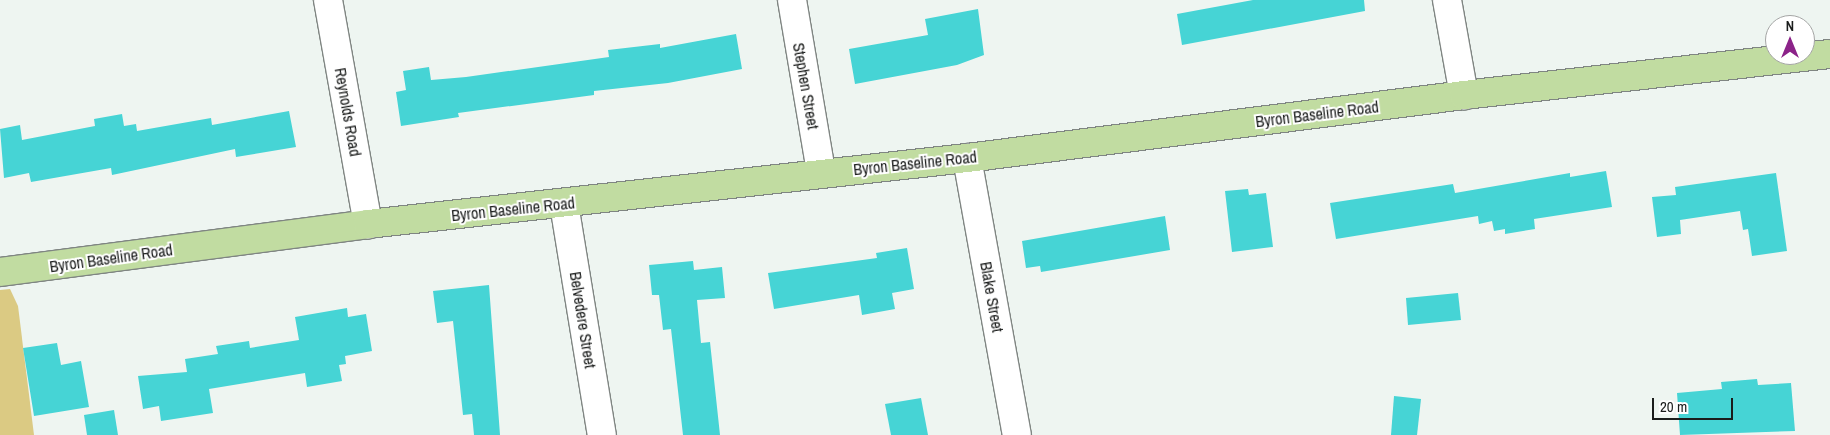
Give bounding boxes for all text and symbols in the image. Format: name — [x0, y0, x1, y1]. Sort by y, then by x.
north arrow — [1765, 15, 1815, 65]
text: N — [1786, 17, 1794, 35]
street label: Stephen Street — [789, 41, 823, 131]
street label: Reynolds Road — [331, 66, 365, 158]
street label: Byron Baseline Road — [1254, 97, 1380, 131]
street label: Byron Baseline Road — [852, 147, 978, 179]
street label: Byron Baseline Road — [450, 193, 576, 225]
street label: Byron Baseline Road — [48, 240, 174, 276]
street label: Blake Street — [976, 260, 1008, 334]
street label: Belvedere Street — [566, 270, 600, 370]
scale bar — [1655, 388, 1736, 420]
text: 20 m — [1660, 396, 1687, 417]

